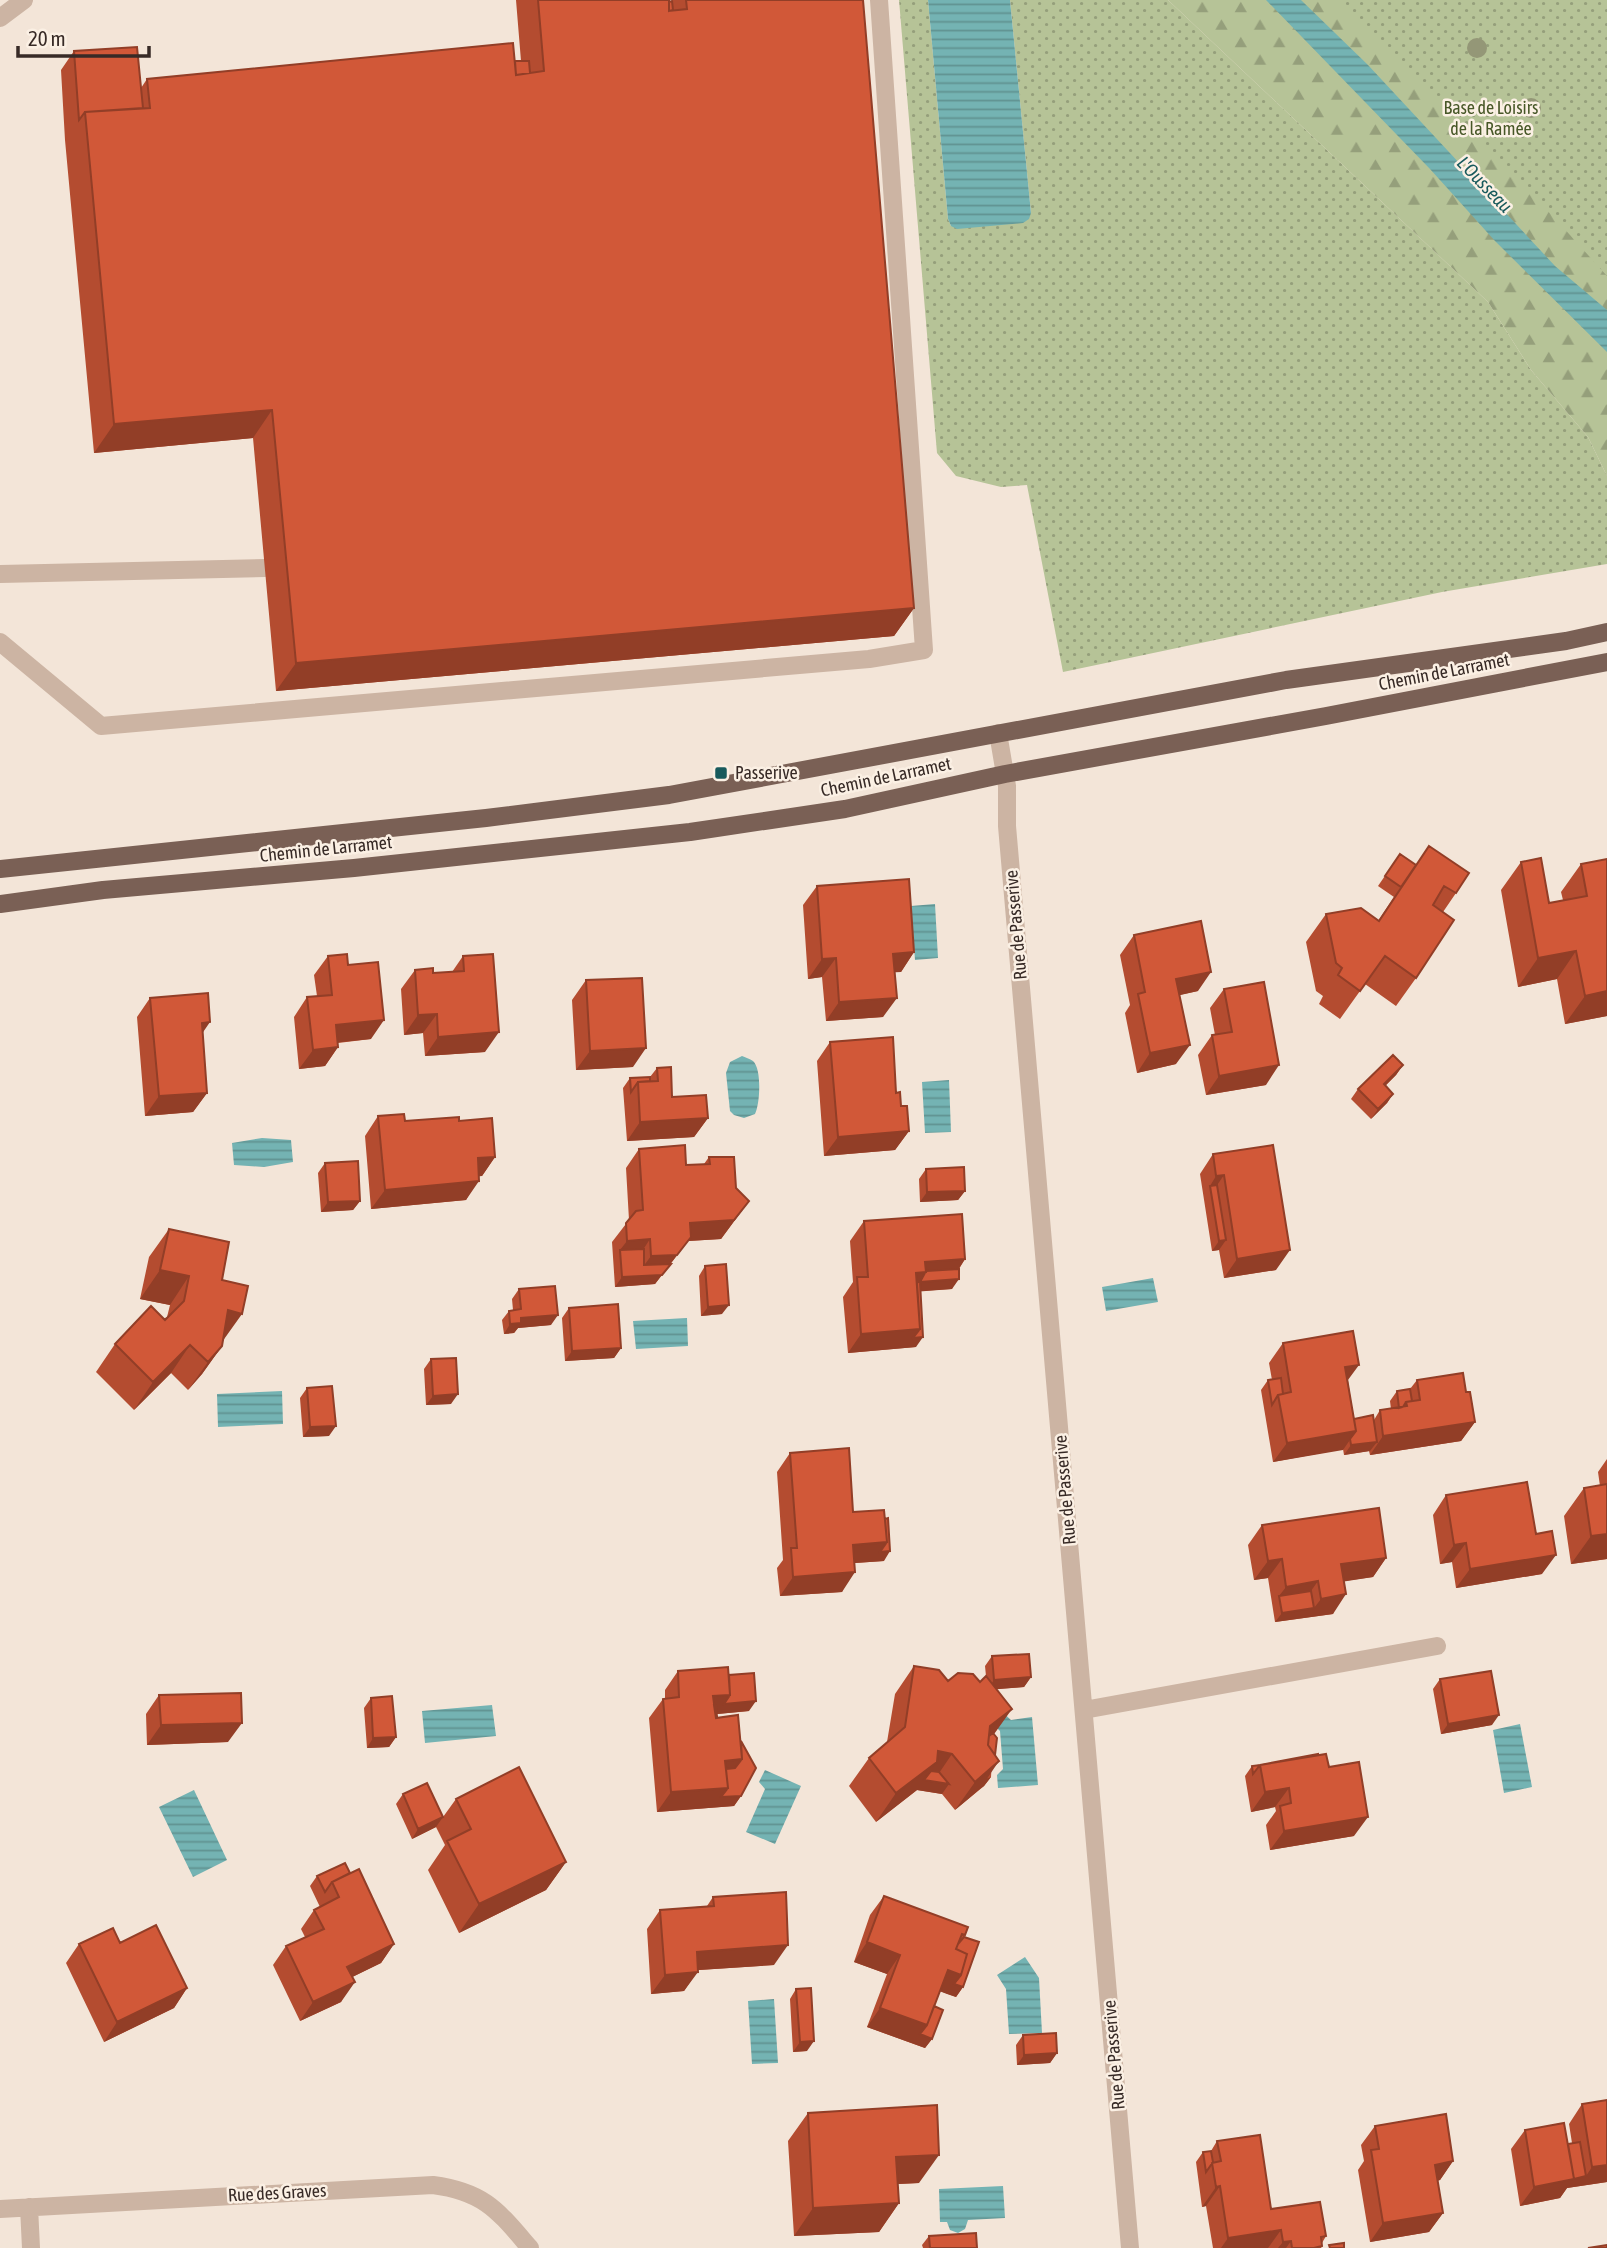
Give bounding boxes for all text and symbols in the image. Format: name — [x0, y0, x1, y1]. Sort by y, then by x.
scale bar — [18, 14, 149, 58]
text: 20 m — [28, 26, 66, 50]
park label: Base de Loisirs de la Ramée — [1444, 97, 1538, 139]
water label: L'Ousseau — [1453, 151, 1517, 217]
street label: Chemin de Larramet — [1377, 649, 1511, 694]
street label: Chemin de Larramet — [819, 752, 953, 801]
place label: Passerive — [735, 762, 798, 783]
marker: Passerive — [713, 765, 729, 781]
street label: Chemin de Larramet — [259, 831, 393, 866]
street label: Rue de Passerive — [1000, 869, 1031, 981]
street label: Rue de Passerive — [1049, 1434, 1080, 1546]
street label: Rue de Passerive — [1098, 1999, 1129, 2111]
street label: Rue des Graves — [227, 2179, 327, 2206]

